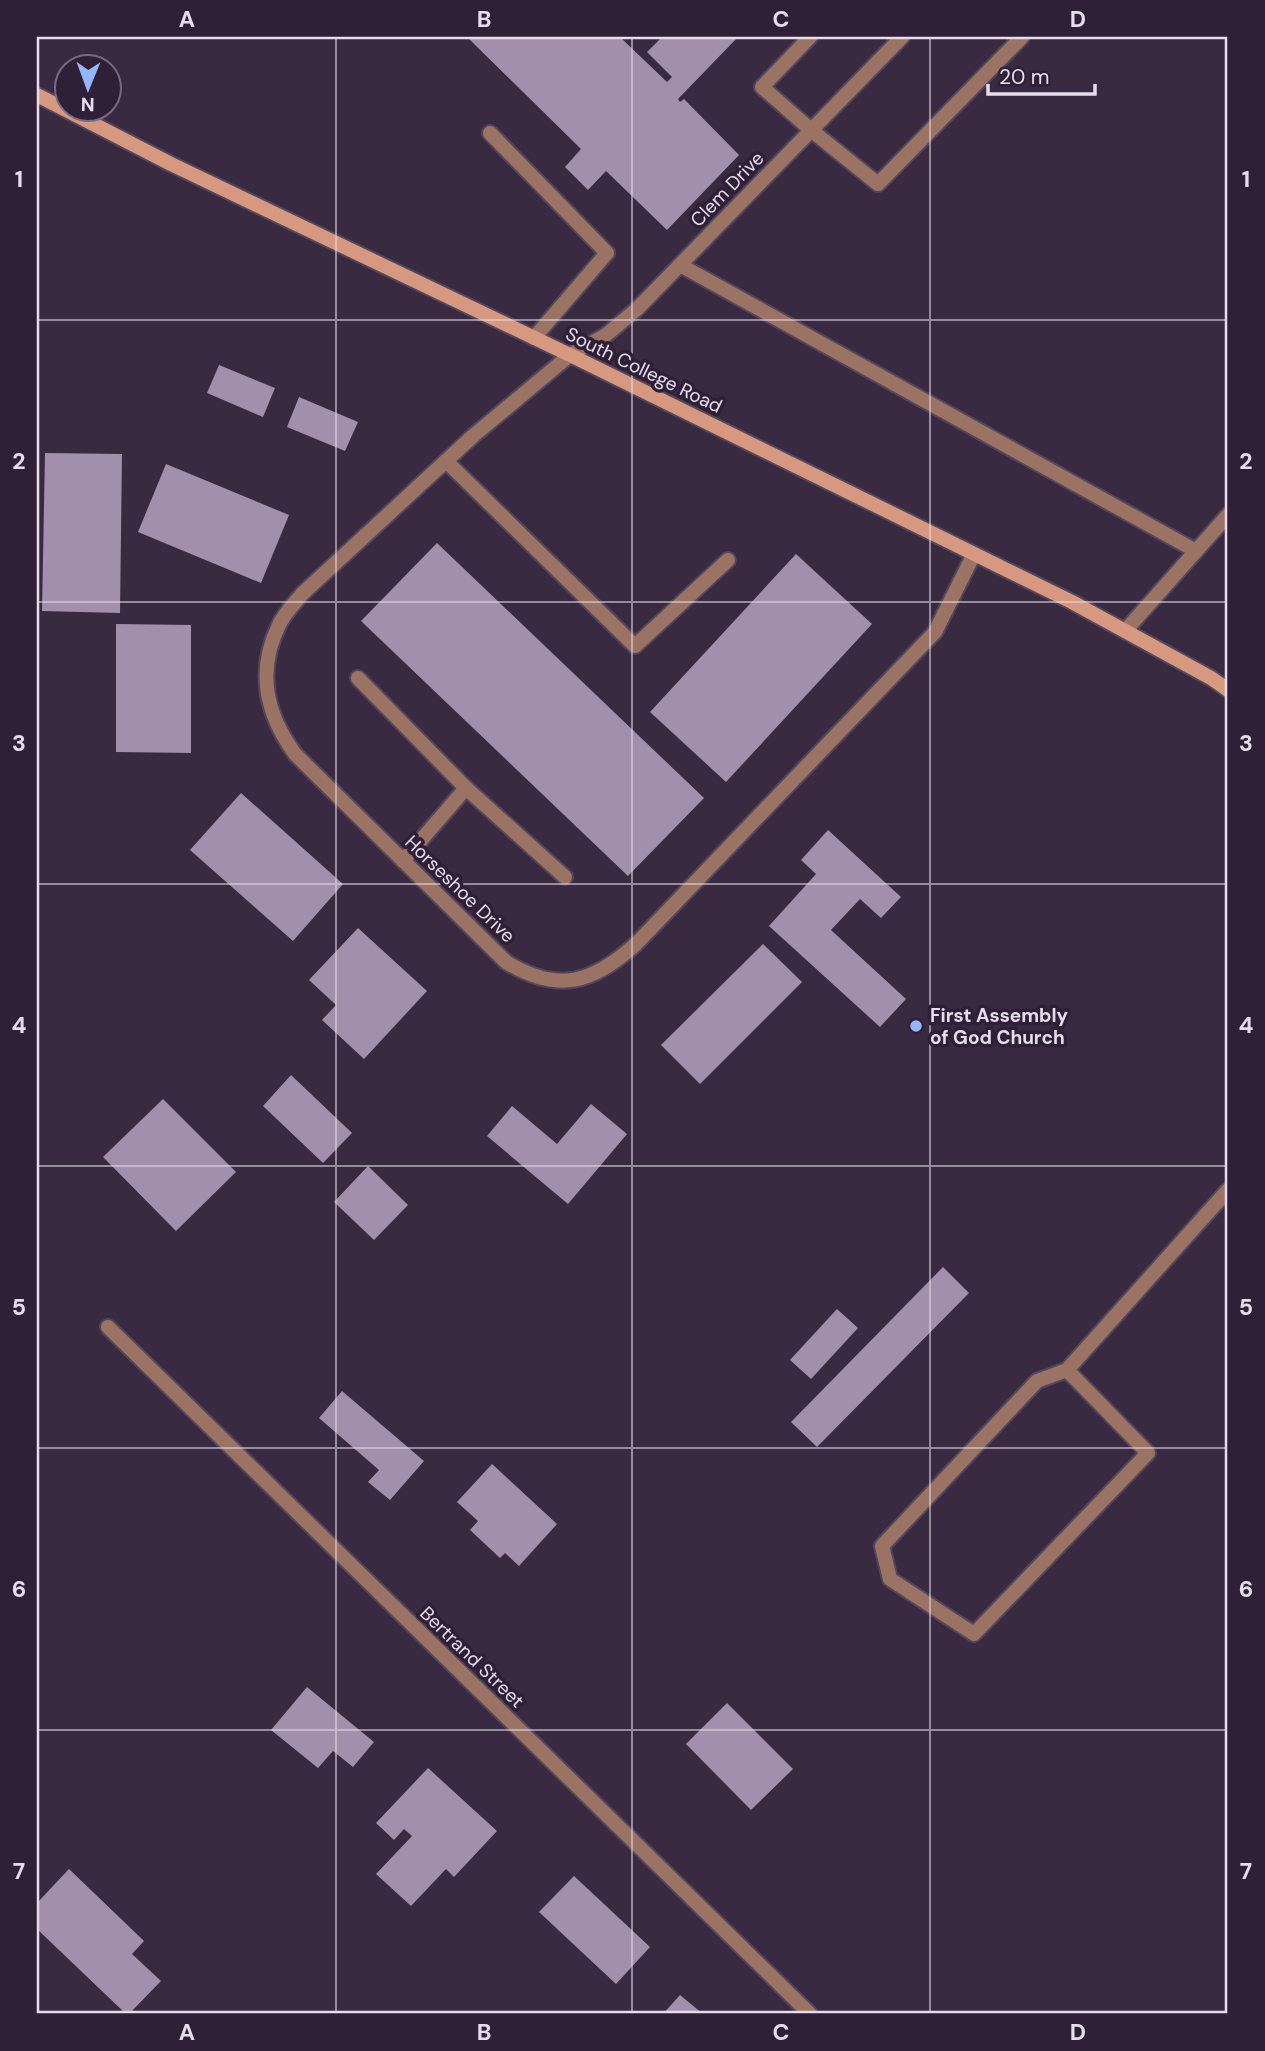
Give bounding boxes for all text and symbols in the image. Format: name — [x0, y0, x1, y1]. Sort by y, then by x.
text: A — [179, 4, 195, 34]
text: B — [477, 4, 491, 34]
text: C — [773, 4, 789, 34]
text: D — [1070, 4, 1086, 34]
north arrow — [52, 52, 122, 122]
scale bar — [988, 52, 1095, 96]
text: 20 m — [999, 63, 1050, 91]
text: N — [81, 92, 95, 117]
street label: Clem Drive — [685, 146, 769, 232]
text: 1 — [15, 164, 23, 194]
text: 1 — [1242, 164, 1250, 194]
street label: South College Road — [562, 321, 726, 419]
text: 2 — [12, 446, 26, 476]
text: 2 — [1239, 446, 1253, 476]
text: 3 — [12, 728, 26, 758]
text: 3 — [1239, 728, 1253, 758]
street label: Horseshoe Drive — [399, 830, 521, 948]
place label: First Assembly of God Church — [930, 1003, 1069, 1050]
text: 4 — [12, 1010, 27, 1040]
text: 4 — [1239, 1010, 1254, 1040]
marker: First Assembly of God Church — [908, 1018, 924, 1034]
text: 5 — [12, 1292, 26, 1322]
text: 5 — [1239, 1292, 1253, 1322]
text: 6 — [12, 1574, 26, 1604]
text: 6 — [1239, 1574, 1253, 1604]
street label: Bertrand Street — [414, 1601, 530, 1713]
text: 7 — [13, 1856, 25, 1886]
text: 7 — [1240, 1856, 1252, 1886]
text: A — [179, 2017, 195, 2047]
text: B — [477, 2017, 491, 2047]
text: C — [773, 2017, 789, 2047]
text: D — [1070, 2017, 1086, 2047]

